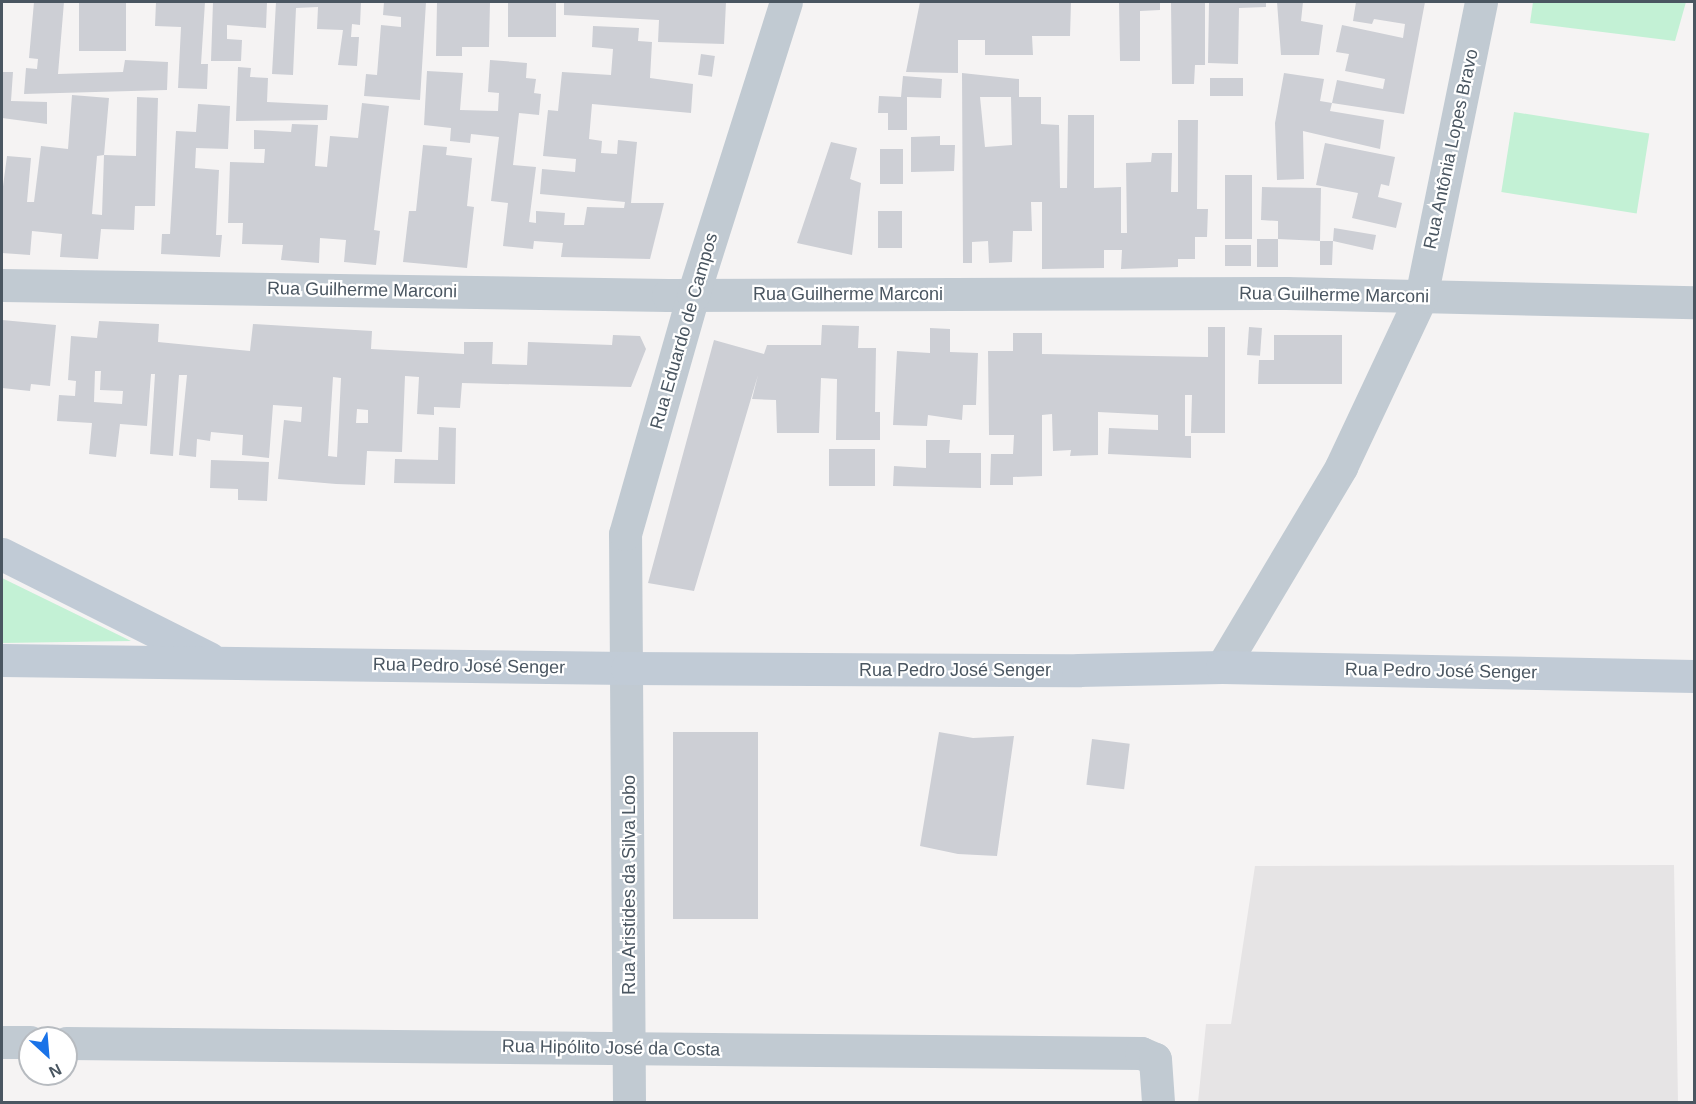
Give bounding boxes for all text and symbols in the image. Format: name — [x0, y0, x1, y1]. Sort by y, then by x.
street label: Rua Antônia Lopes Bravo — [1419, 46, 1483, 252]
street label: Rua Eduardo de Campos — [646, 230, 722, 432]
street label: Rua Guilherme Marconi — [267, 278, 457, 302]
street label: Rua Guilherme Marconi — [753, 283, 943, 305]
street label: Rua Guilherme Marconi — [1239, 283, 1429, 307]
street label: Rua Pedro José Senger — [373, 654, 565, 678]
street label: Rua Pedro José Senger — [859, 659, 1051, 681]
street label: Rua Pedro José Senger — [1345, 659, 1537, 683]
street label: Rua Aristides da Silva Lobo — [618, 774, 640, 996]
north arrow — [18, 1026, 78, 1086]
street label: Rua Hipólito José da Costa — [502, 1035, 720, 1061]
text: N — [46, 1061, 64, 1081]

